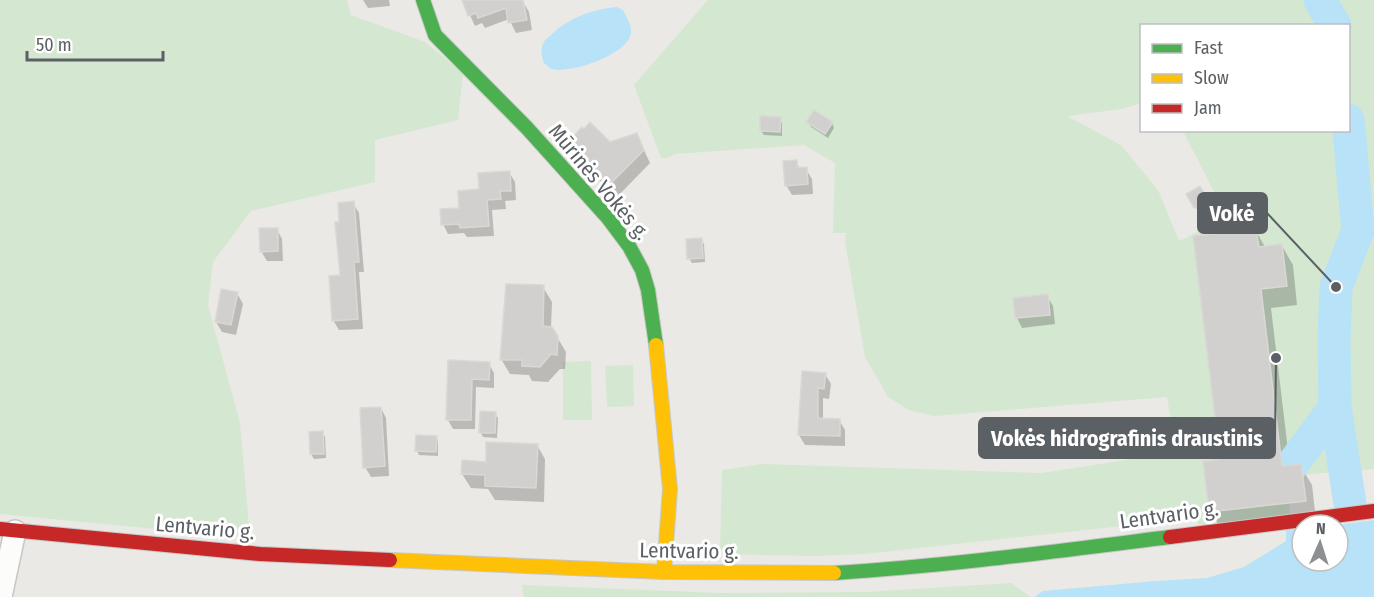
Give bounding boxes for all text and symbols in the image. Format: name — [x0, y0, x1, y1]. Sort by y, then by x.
scale bar — [27, 24, 164, 62]
legend — [1140, 24, 1350, 132]
text: 50 m — [36, 34, 72, 56]
text: Fast — [1194, 37, 1223, 59]
text: Slow — [1194, 67, 1229, 89]
text: Jam — [1194, 97, 1222, 119]
street label: Mūrinės Vokės g. — [543, 119, 655, 245]
callout: Vokė — [1198, 193, 1267, 233]
text: Vokė — [1209, 200, 1254, 227]
callout: Vokės hidrografinis draustinis — [979, 418, 1275, 458]
text: Vokės hidrografinis draustinis — [990, 425, 1263, 452]
street label: Lentvario g. — [1118, 495, 1220, 535]
street label: Lentvario g. — [154, 511, 256, 545]
north arrow — [1290, 513, 1350, 573]
text: N — [1315, 519, 1326, 538]
street label: Lentvario g. — [639, 537, 739, 565]

